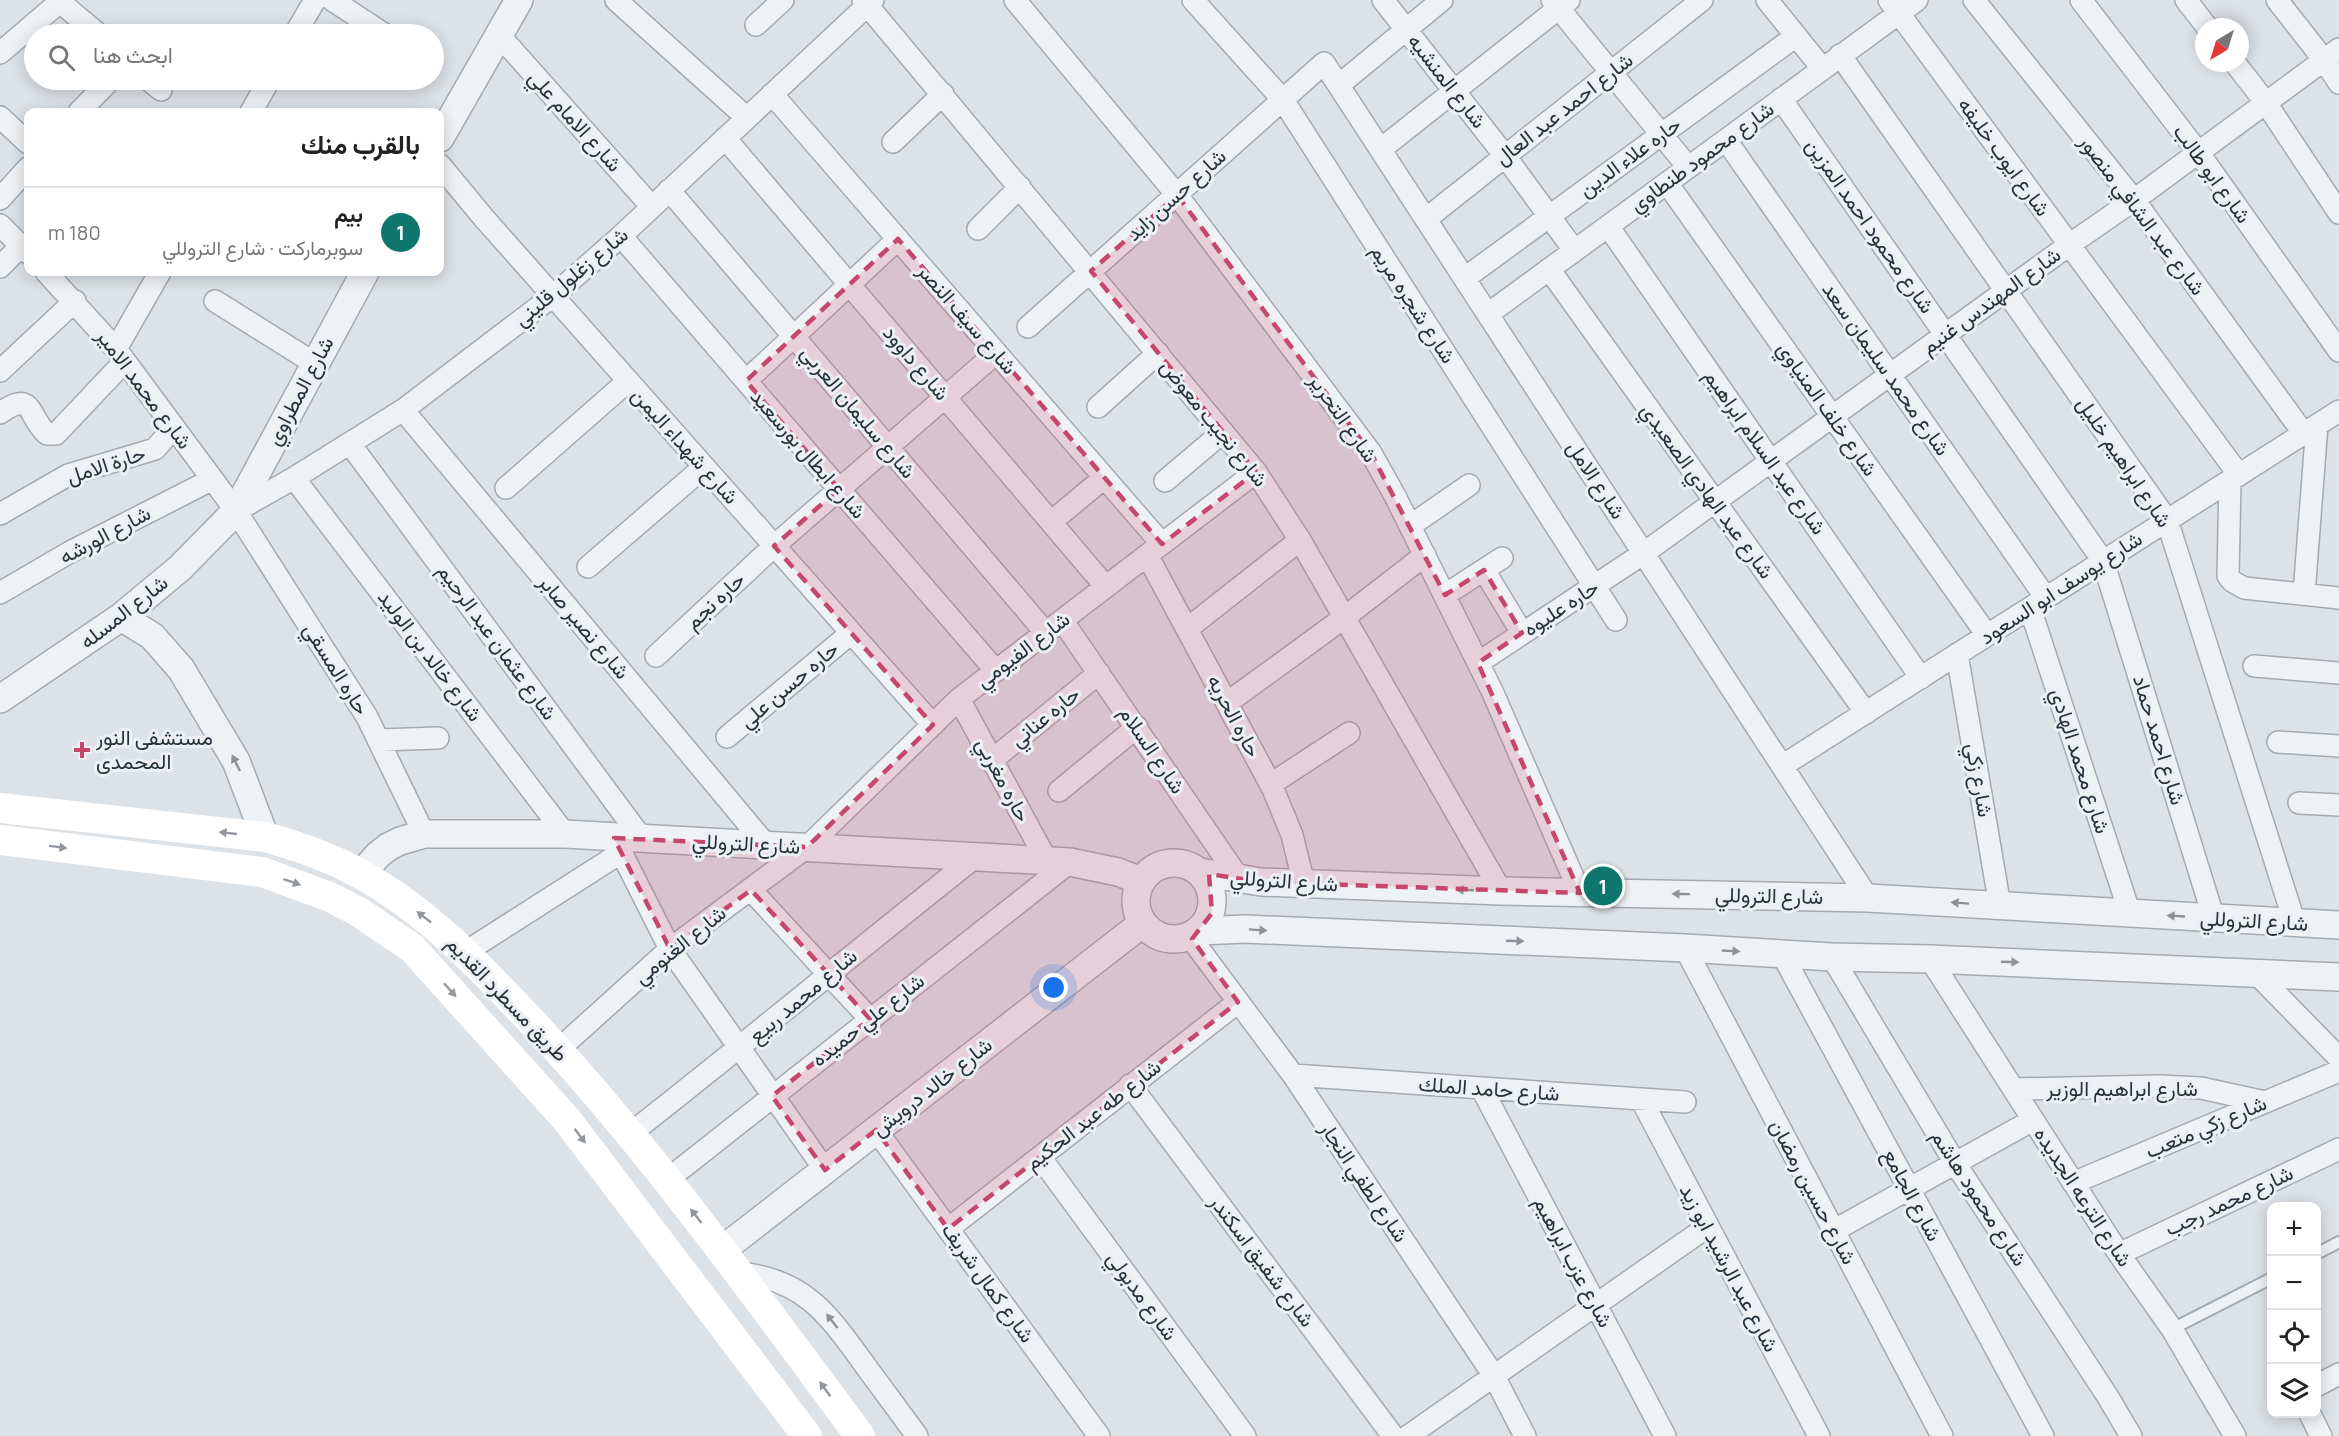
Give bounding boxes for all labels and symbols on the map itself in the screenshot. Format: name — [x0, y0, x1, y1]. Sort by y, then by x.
north arrow — [2195, 18, 2249, 72]
street label: شارع المنشيه — [1401, 27, 1494, 134]
street label: شارع احمد عبد العال — [1488, 45, 1639, 172]
street label: شارع الامام علي — [520, 63, 629, 180]
street label: شارع ايوب خليفه — [1951, 91, 2057, 222]
street label: شارع محمود طنطاوي — [1624, 94, 1782, 221]
street label: حاره علاء الدين — [1573, 110, 1686, 203]
street label: شارع ابو طالب — [2167, 118, 2258, 229]
street label: شارع عبد الشافي منصور — [2069, 128, 2212, 303]
street label: شارع محمود احمد المزين — [1799, 132, 1942, 319]
street label: شارع حسن زايد — [1119, 142, 1232, 248]
street label: شارع زغلول قليني — [507, 220, 636, 335]
street label: شارع شجره مريم — [1364, 238, 1463, 369]
street label: شارع المهندس غنيم — [1915, 240, 2066, 361]
street label: شارع سيف النصر — [910, 256, 1024, 380]
street label: شارع محمد سليمان سعد — [1815, 276, 1957, 461]
street label: شارع داوود — [876, 319, 956, 407]
street label: شارع محمد الامير — [89, 322, 199, 455]
street label: شارع المطراوي — [259, 331, 343, 452]
street label: شارع خلف المنياوي — [1768, 336, 1885, 484]
street label: شارع سليمان العربي — [792, 339, 923, 486]
street label: شارع نجيب معوض — [1154, 353, 1275, 493]
street label: شارع عبد السلام ابراهيم — [1697, 363, 1834, 540]
street label: شارع التحرير — [1302, 367, 1385, 468]
street label: شارع شهداء اليمن — [625, 381, 746, 510]
street label: شارع ابطال بورسعيد — [744, 383, 873, 525]
street label: شارع ابراهيم خليل — [2070, 391, 2179, 533]
street label: شارع عبد الهادي الصعيدي — [1631, 397, 1781, 586]
street label: شارع الامل — [1560, 435, 1633, 525]
street label: حارة الامل — [63, 438, 149, 490]
street label: شارع الورشه — [54, 498, 156, 571]
street label: شارع يوسف ابو السعود — [1974, 524, 2148, 651]
street label: شارع عثمان عبد الرحيم — [431, 558, 564, 726]
street label: حاره نجم — [678, 565, 751, 636]
street label: شارع نصير صابر — [531, 567, 637, 685]
street label: شارع المسله — [74, 568, 174, 655]
street label: حاره عليوه — [1517, 572, 1604, 642]
street label: شارع خالد بن الوليد — [371, 584, 490, 728]
street label: شارع الفيومي — [970, 605, 1078, 697]
street label: حاره المسقي — [294, 617, 376, 722]
street label: حاره حسن علي — [733, 634, 846, 737]
street label: حاره الحريه — [1201, 669, 1268, 762]
street label: شارع احمد حماد — [2126, 671, 2193, 808]
street label: حاره عناني — [1004, 679, 1088, 756]
street label: شارع محمد الهادي — [2040, 685, 2118, 838]
street label: شارع السلام — [1112, 700, 1192, 799]
place label: مستشفى النور المحمدى — [95, 723, 213, 775]
street label: حاره مغربي — [966, 732, 1038, 828]
marker: مستشفى النور المحمدى — [73, 741, 91, 759]
street label: شارع زكي — [1956, 741, 2000, 820]
one-way arrow — [232, 754, 241, 771]
street label: شارع التروللي — [691, 826, 801, 864]
one-way arrow — [219, 828, 238, 837]
one-way arrow — [49, 842, 68, 852]
street label: شارع التروللي — [1229, 862, 1339, 902]
pin: 1 — [1584, 864, 1622, 908]
one-way arrow — [283, 877, 301, 887]
street label: شارع التروللي — [1715, 880, 1823, 914]
one-way arrow — [1456, 885, 1475, 895]
one-way arrow — [1672, 890, 1691, 899]
street label: شارع الغنومي — [627, 898, 734, 993]
one-way arrow — [1951, 899, 1970, 908]
street label: شارع التروللي — [2199, 903, 2309, 941]
one-way arrow — [416, 911, 431, 923]
one-way arrow — [2166, 912, 2185, 921]
one-way arrow — [1248, 926, 1267, 935]
street label: طريق مسطرد القديم — [440, 929, 575, 1068]
one-way arrow — [1506, 937, 1525, 946]
street label: شارع محمد ربيع — [742, 942, 863, 1050]
one-way arrow — [1722, 946, 1741, 955]
one-way arrow — [2000, 958, 2019, 967]
street label: شارع علي حميده — [805, 966, 932, 1075]
your location — [1039, 973, 1068, 1002]
one-way arrow — [443, 983, 457, 998]
street label: شارع خالد درويش — [865, 1030, 998, 1143]
street label: شارع طه عبد الحكيم — [1018, 1052, 1167, 1177]
street label: شارع حامد الملك — [1418, 1069, 1561, 1108]
street label: شارع ابراهيم الوزير — [2045, 1074, 2198, 1103]
street label: شارع زكي متعب — [2141, 1088, 2272, 1168]
street label: شارع حسين رمضان — [1763, 1114, 1864, 1269]
street label: شارع لطفي النجار — [1310, 1115, 1416, 1250]
street label: شارع الترعه الجديده — [2027, 1121, 2140, 1272]
street label: شارع محمود هاشم — [1924, 1124, 2034, 1272]
one-way arrow — [573, 1129, 585, 1144]
street label: شارع الجامع — [1876, 1143, 1949, 1246]
street label: شارع محمد رجب — [2160, 1158, 2298, 1243]
street label: شارع عبد الرشيد ابو زيد — [1673, 1179, 1786, 1357]
street label: شارع شفيق اسكندر — [1202, 1188, 1322, 1333]
street label: شارع عزب ابراهيم — [1527, 1191, 1620, 1332]
one-way arrow — [689, 1208, 702, 1224]
street label: شارع كمال شريف — [935, 1217, 1042, 1349]
street label: شارع مدبولي — [1098, 1245, 1185, 1348]
one-way arrow — [827, 1314, 839, 1329]
one-way arrow — [819, 1381, 831, 1397]

